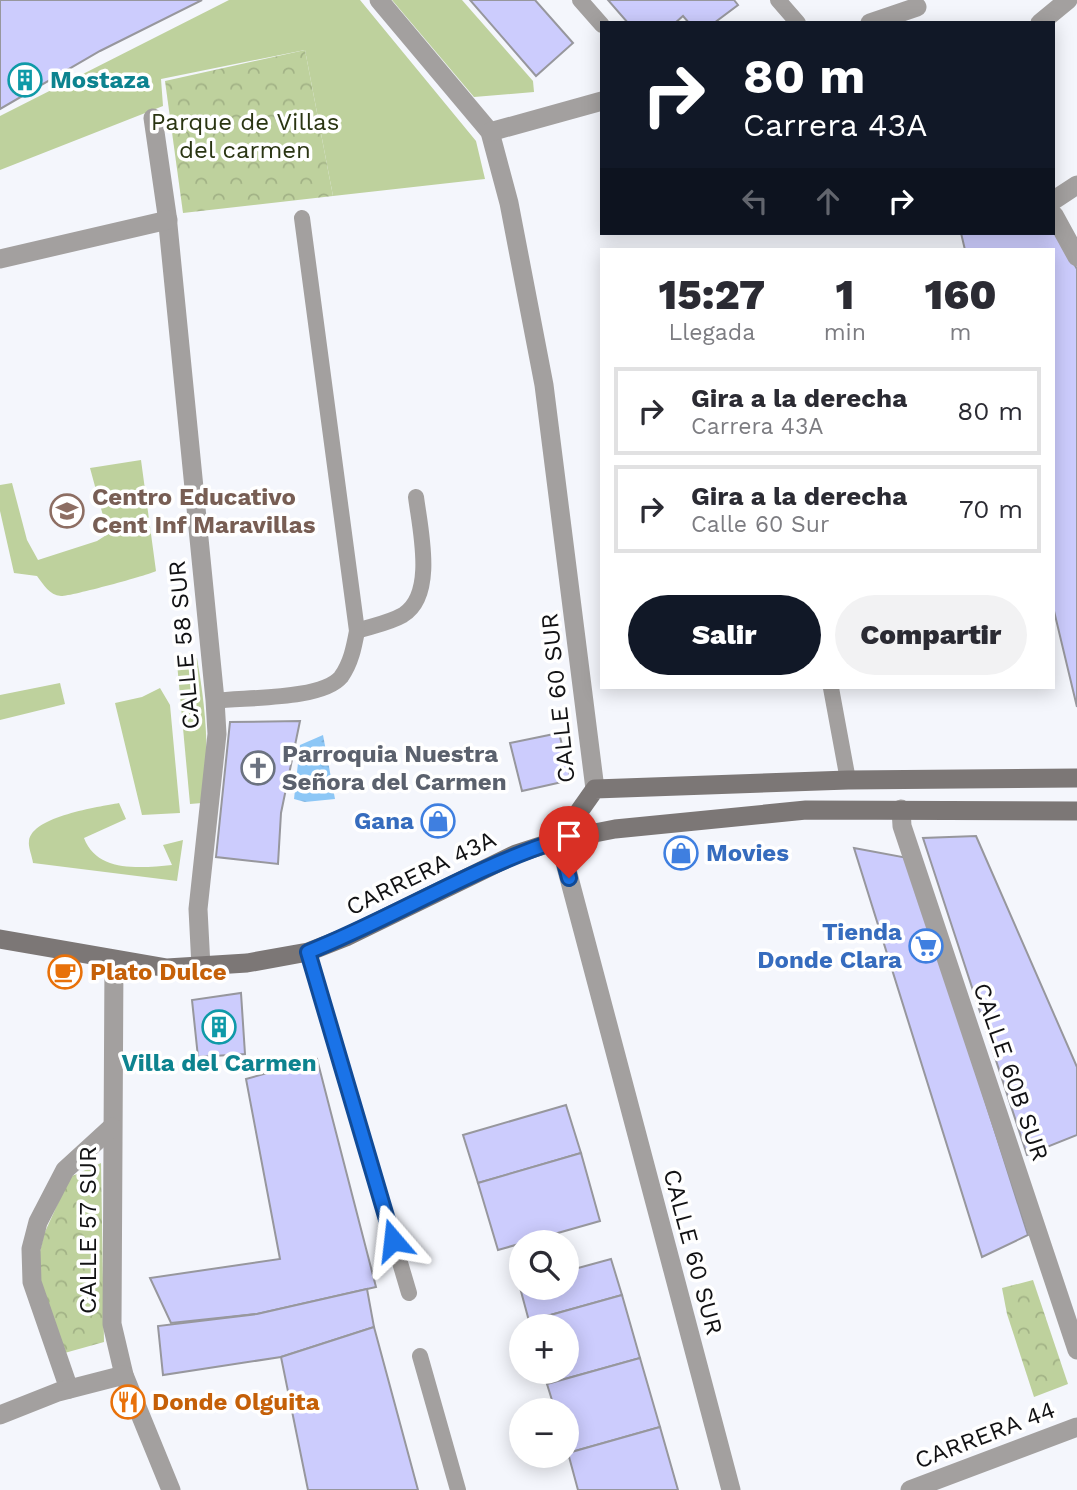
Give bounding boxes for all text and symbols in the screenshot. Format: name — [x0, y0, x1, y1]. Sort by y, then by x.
text: 80 m — [743, 47, 865, 105]
icon: right — [628, 49, 719, 140]
building icon: Mostaza — [6, 61, 44, 99]
place label: Mostaza — [50, 66, 150, 94]
text: Carrera 43A — [743, 106, 927, 144]
park label: Parque de Villas del carmen — [151, 108, 339, 164]
icon: left — [736, 182, 774, 220]
icon: ahead — [809, 182, 847, 220]
icon: right — [882, 182, 920, 220]
text: 15:27 — [658, 270, 765, 319]
text: 1 — [835, 270, 854, 319]
text: 160 — [924, 270, 997, 319]
text: Llegada — [668, 319, 755, 346]
text: min — [824, 319, 866, 346]
text: m — [950, 319, 971, 346]
text: Gira a la derecha — [691, 383, 907, 413]
icon: right — [632, 392, 670, 430]
text: 80 m — [957, 396, 1023, 426]
text: Carrera 43A — [691, 413, 824, 440]
text: Gira a la derecha — [691, 481, 907, 511]
place label: Centro Educativo Cent Inf Maravillas — [92, 483, 316, 539]
icon: right — [632, 490, 670, 528]
school or university icon: Centro Educativo Cent Inf Maravillas — [48, 492, 86, 530]
text: 70 m — [959, 494, 1023, 524]
text: Calle 60 Sur — [691, 511, 829, 538]
street label: CALLE 58 SUR — [163, 559, 205, 731]
button: Salir — [628, 595, 821, 675]
button: Compartir — [835, 595, 1027, 675]
street label: CALLE 60 SUR — [535, 612, 581, 784]
place label: Parroquia Nuestra Señora del Carmen — [282, 740, 507, 796]
church icon: Parroquia Nuestra Señora del Carmen — [239, 749, 277, 787]
shop icon: Gana — [419, 802, 457, 840]
pin — [539, 806, 599, 878]
place label: Gana — [354, 807, 414, 835]
icon: arrive — [550, 817, 588, 855]
street label: CARRERA 43A — [342, 825, 501, 921]
shop icon: Movies — [662, 834, 700, 872]
place label: Movies — [706, 839, 789, 867]
place label: Tienda Donde Clara — [757, 918, 902, 974]
supermarket icon: Tienda Donde Clara — [907, 927, 945, 965]
cafe icon: Plato Dulce — [46, 953, 84, 991]
place label: Plato Dulce — [90, 958, 227, 986]
street label: CALLE 60B SUR — [967, 979, 1055, 1165]
building icon: Villa del Carmen — [200, 1008, 238, 1046]
place label: Villa del Carmen — [121, 1049, 317, 1077]
street label: CALLE 57 SUR — [74, 1146, 102, 1314]
street label: CALLE 60 SUR — [657, 1166, 729, 1338]
position arrow — [356, 1203, 430, 1277]
map controls — [509, 1230, 579, 1468]
button: search — [509, 1230, 579, 1300]
button: + — [509, 1314, 579, 1384]
restaurant icon: Donde Olguita — [109, 1383, 147, 1421]
place label: Donde Olguita — [152, 1388, 320, 1416]
street label: CARRERA 44 — [911, 1395, 1059, 1475]
button: − — [509, 1398, 579, 1468]

